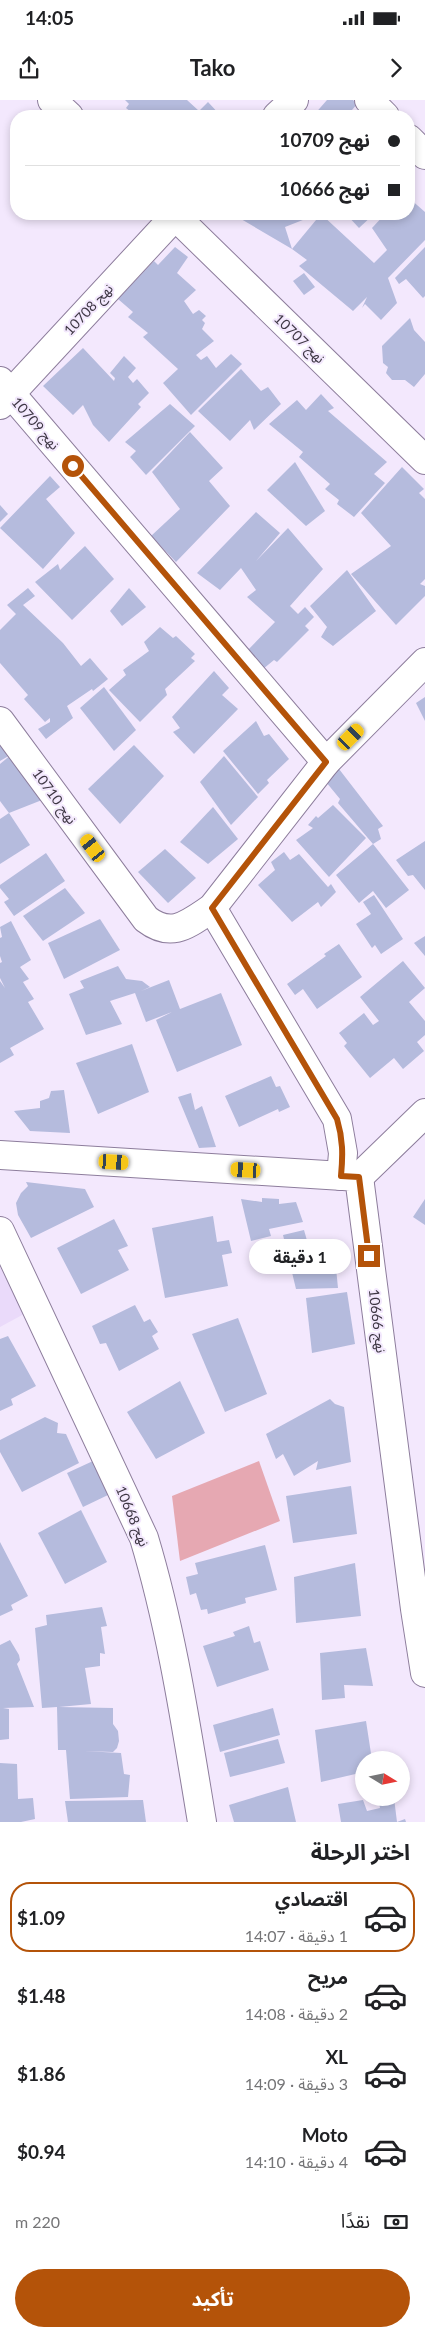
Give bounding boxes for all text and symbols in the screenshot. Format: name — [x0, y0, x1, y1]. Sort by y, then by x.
text: 14:05 — [25, 6, 74, 29]
icon: share — [15, 54, 43, 82]
text: Tako — [190, 54, 235, 81]
icon: forward — [382, 54, 410, 82]
text: نهج 10709 — [279, 128, 370, 151]
text: نهج 10666 — [279, 177, 370, 200]
street label: نهج 10708 — [60, 280, 118, 340]
street label: نهج 10707 — [269, 310, 329, 369]
street label: نهج 10709 — [6, 393, 64, 455]
route start — [62, 455, 84, 477]
car — [335, 721, 366, 753]
street label: نهج 10710 — [27, 765, 81, 829]
car — [77, 832, 108, 864]
car — [98, 1154, 129, 1170]
car — [230, 1162, 261, 1178]
callout: 1 دقيقة — [249, 1238, 352, 1274]
route end — [358, 1245, 380, 1267]
text: 1 دقيقة — [273, 1247, 327, 1266]
street label: نهج 10666 — [363, 1288, 390, 1354]
street label: نهج 10668 — [110, 1483, 153, 1550]
north arrow — [355, 1751, 410, 1806]
map controls — [355, 1751, 410, 1806]
text: اختر الرحلة — [311, 1838, 410, 1865]
text: اقتصادي — [275, 1887, 348, 1910]
icon: car — [363, 1895, 408, 1940]
text: $1.09 — [17, 1906, 66, 1929]
text: 1 دقيقة · 14:07 — [245, 1926, 348, 1945]
text: مريح — [308, 1965, 348, 1988]
icon: car — [363, 1973, 408, 2018]
text: $1.48 — [17, 1984, 66, 2007]
text: 2 دقيقة · 14:08 — [245, 2004, 348, 2023]
text: XL — [325, 2045, 348, 2068]
icon: car — [363, 2051, 408, 2096]
text: $1.86 — [17, 2062, 66, 2085]
text: 3 دقيقة · 14:09 — [245, 2074, 348, 2093]
text: Moto — [302, 2123, 348, 2146]
icon: car — [363, 2129, 408, 2174]
text: $0.94 — [17, 2140, 66, 2163]
text: 4 دقيقة · 14:10 — [245, 2152, 348, 2171]
icon: cash — [382, 2208, 410, 2236]
text: نقدًا — [341, 2209, 370, 2232]
text: 220 m — [15, 2212, 60, 2231]
button: تأكيد — [15, 2269, 410, 2327]

